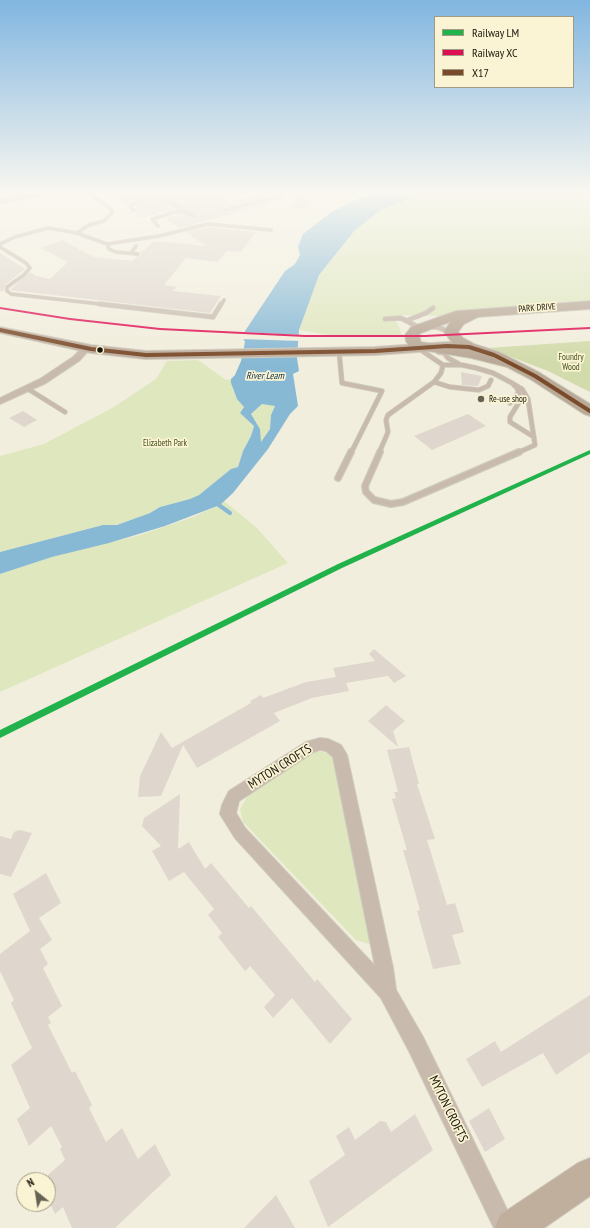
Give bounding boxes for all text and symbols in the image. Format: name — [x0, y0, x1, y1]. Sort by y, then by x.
legend — [434, 16, 574, 88]
text: Railway LM — [472, 25, 519, 40]
text: Railway XC — [472, 45, 518, 60]
text: X17 — [472, 65, 489, 80]
street label: PARK DRIVE — [518, 301, 556, 315]
unlabelled marker — [95, 345, 105, 355]
park label: Foundry Wood — [558, 352, 584, 373]
water label: River Leam — [246, 370, 284, 382]
marker: Re-use shop — [476, 394, 486, 404]
place label: Re-use shop — [489, 394, 527, 404]
park label: Elizabeth Park — [143, 438, 187, 448]
street label: MYTON CROFTS — [245, 741, 315, 793]
street label: MYTON CROFTS — [425, 1073, 471, 1145]
north arrow — [16, 1172, 56, 1212]
text: N — [24, 1175, 37, 1190]

